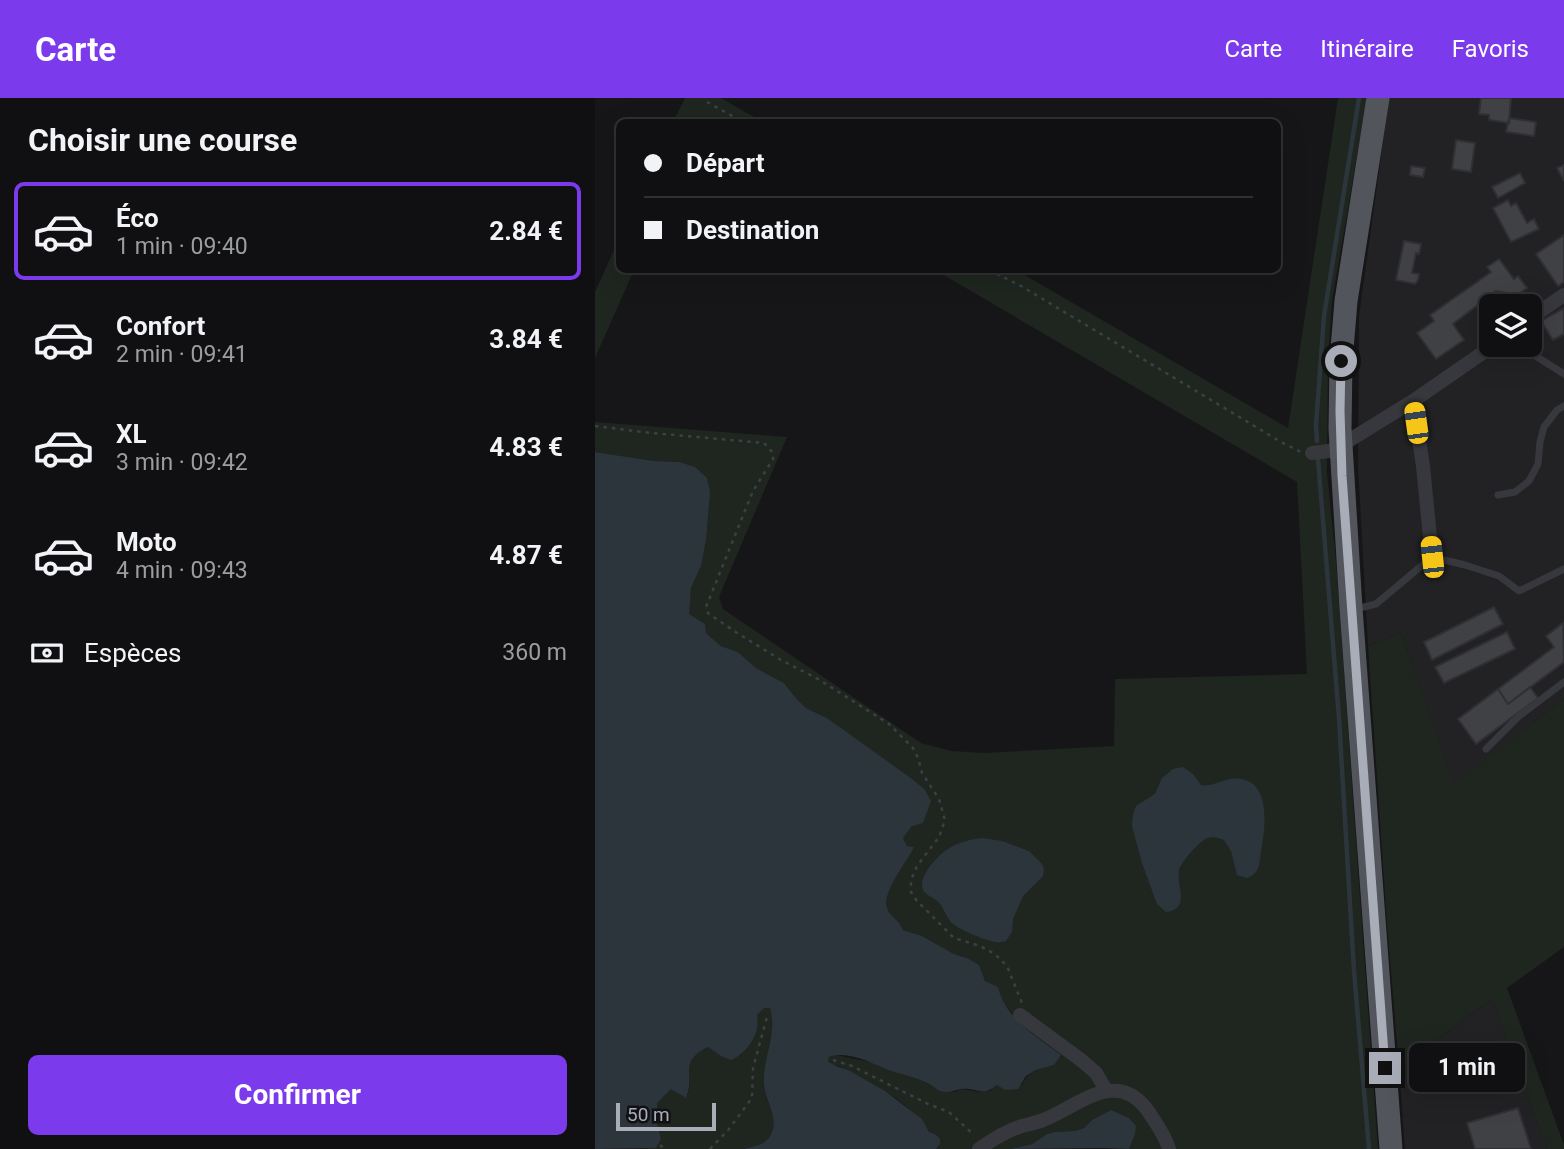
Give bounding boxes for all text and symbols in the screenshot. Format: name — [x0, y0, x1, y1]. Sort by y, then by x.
text: Carte — [35, 30, 116, 69]
text: Carte — [1224, 35, 1282, 63]
text: Itinéraire — [1320, 35, 1414, 63]
text: Favoris — [1452, 35, 1529, 63]
text: Choisir une course — [28, 121, 297, 159]
text: Départ — [686, 148, 764, 178]
icon: car — [32, 200, 95, 263]
text: Éco — [116, 203, 159, 233]
text: Destination — [686, 215, 819, 245]
text: 2.84 € — [489, 216, 563, 246]
text: 1 min · 09:40 — [116, 233, 248, 260]
map controls — [1479, 294, 1542, 357]
button: layers — [1479, 294, 1542, 357]
icon: car — [32, 308, 95, 371]
text: Confort — [116, 311, 205, 341]
text: 3.84 € — [489, 324, 563, 354]
text: 2 min · 09:41 — [116, 341, 248, 368]
route start — [1325, 345, 1357, 377]
car — [1403, 401, 1430, 445]
icon: car — [32, 416, 95, 479]
text: XL — [116, 419, 147, 449]
text: 4.83 € — [489, 432, 563, 462]
text: 3 min · 09:42 — [116, 449, 248, 476]
icon: car — [32, 524, 95, 587]
text: Moto — [116, 527, 177, 557]
car — [1420, 535, 1445, 579]
text: 4.87 € — [489, 540, 563, 570]
text: 4 min · 09:43 — [116, 557, 248, 584]
icon: cash — [28, 634, 66, 672]
text: Espèces — [84, 638, 181, 668]
text: 360 m — [502, 639, 567, 666]
callout: 1 min — [1409, 1044, 1525, 1093]
route end — [1369, 1052, 1401, 1084]
text: 1 min — [1438, 1054, 1496, 1081]
button: Confirmer — [28, 1055, 567, 1135]
scale bar — [616, 1100, 716, 1132]
text: 50 m — [627, 1103, 670, 1126]

